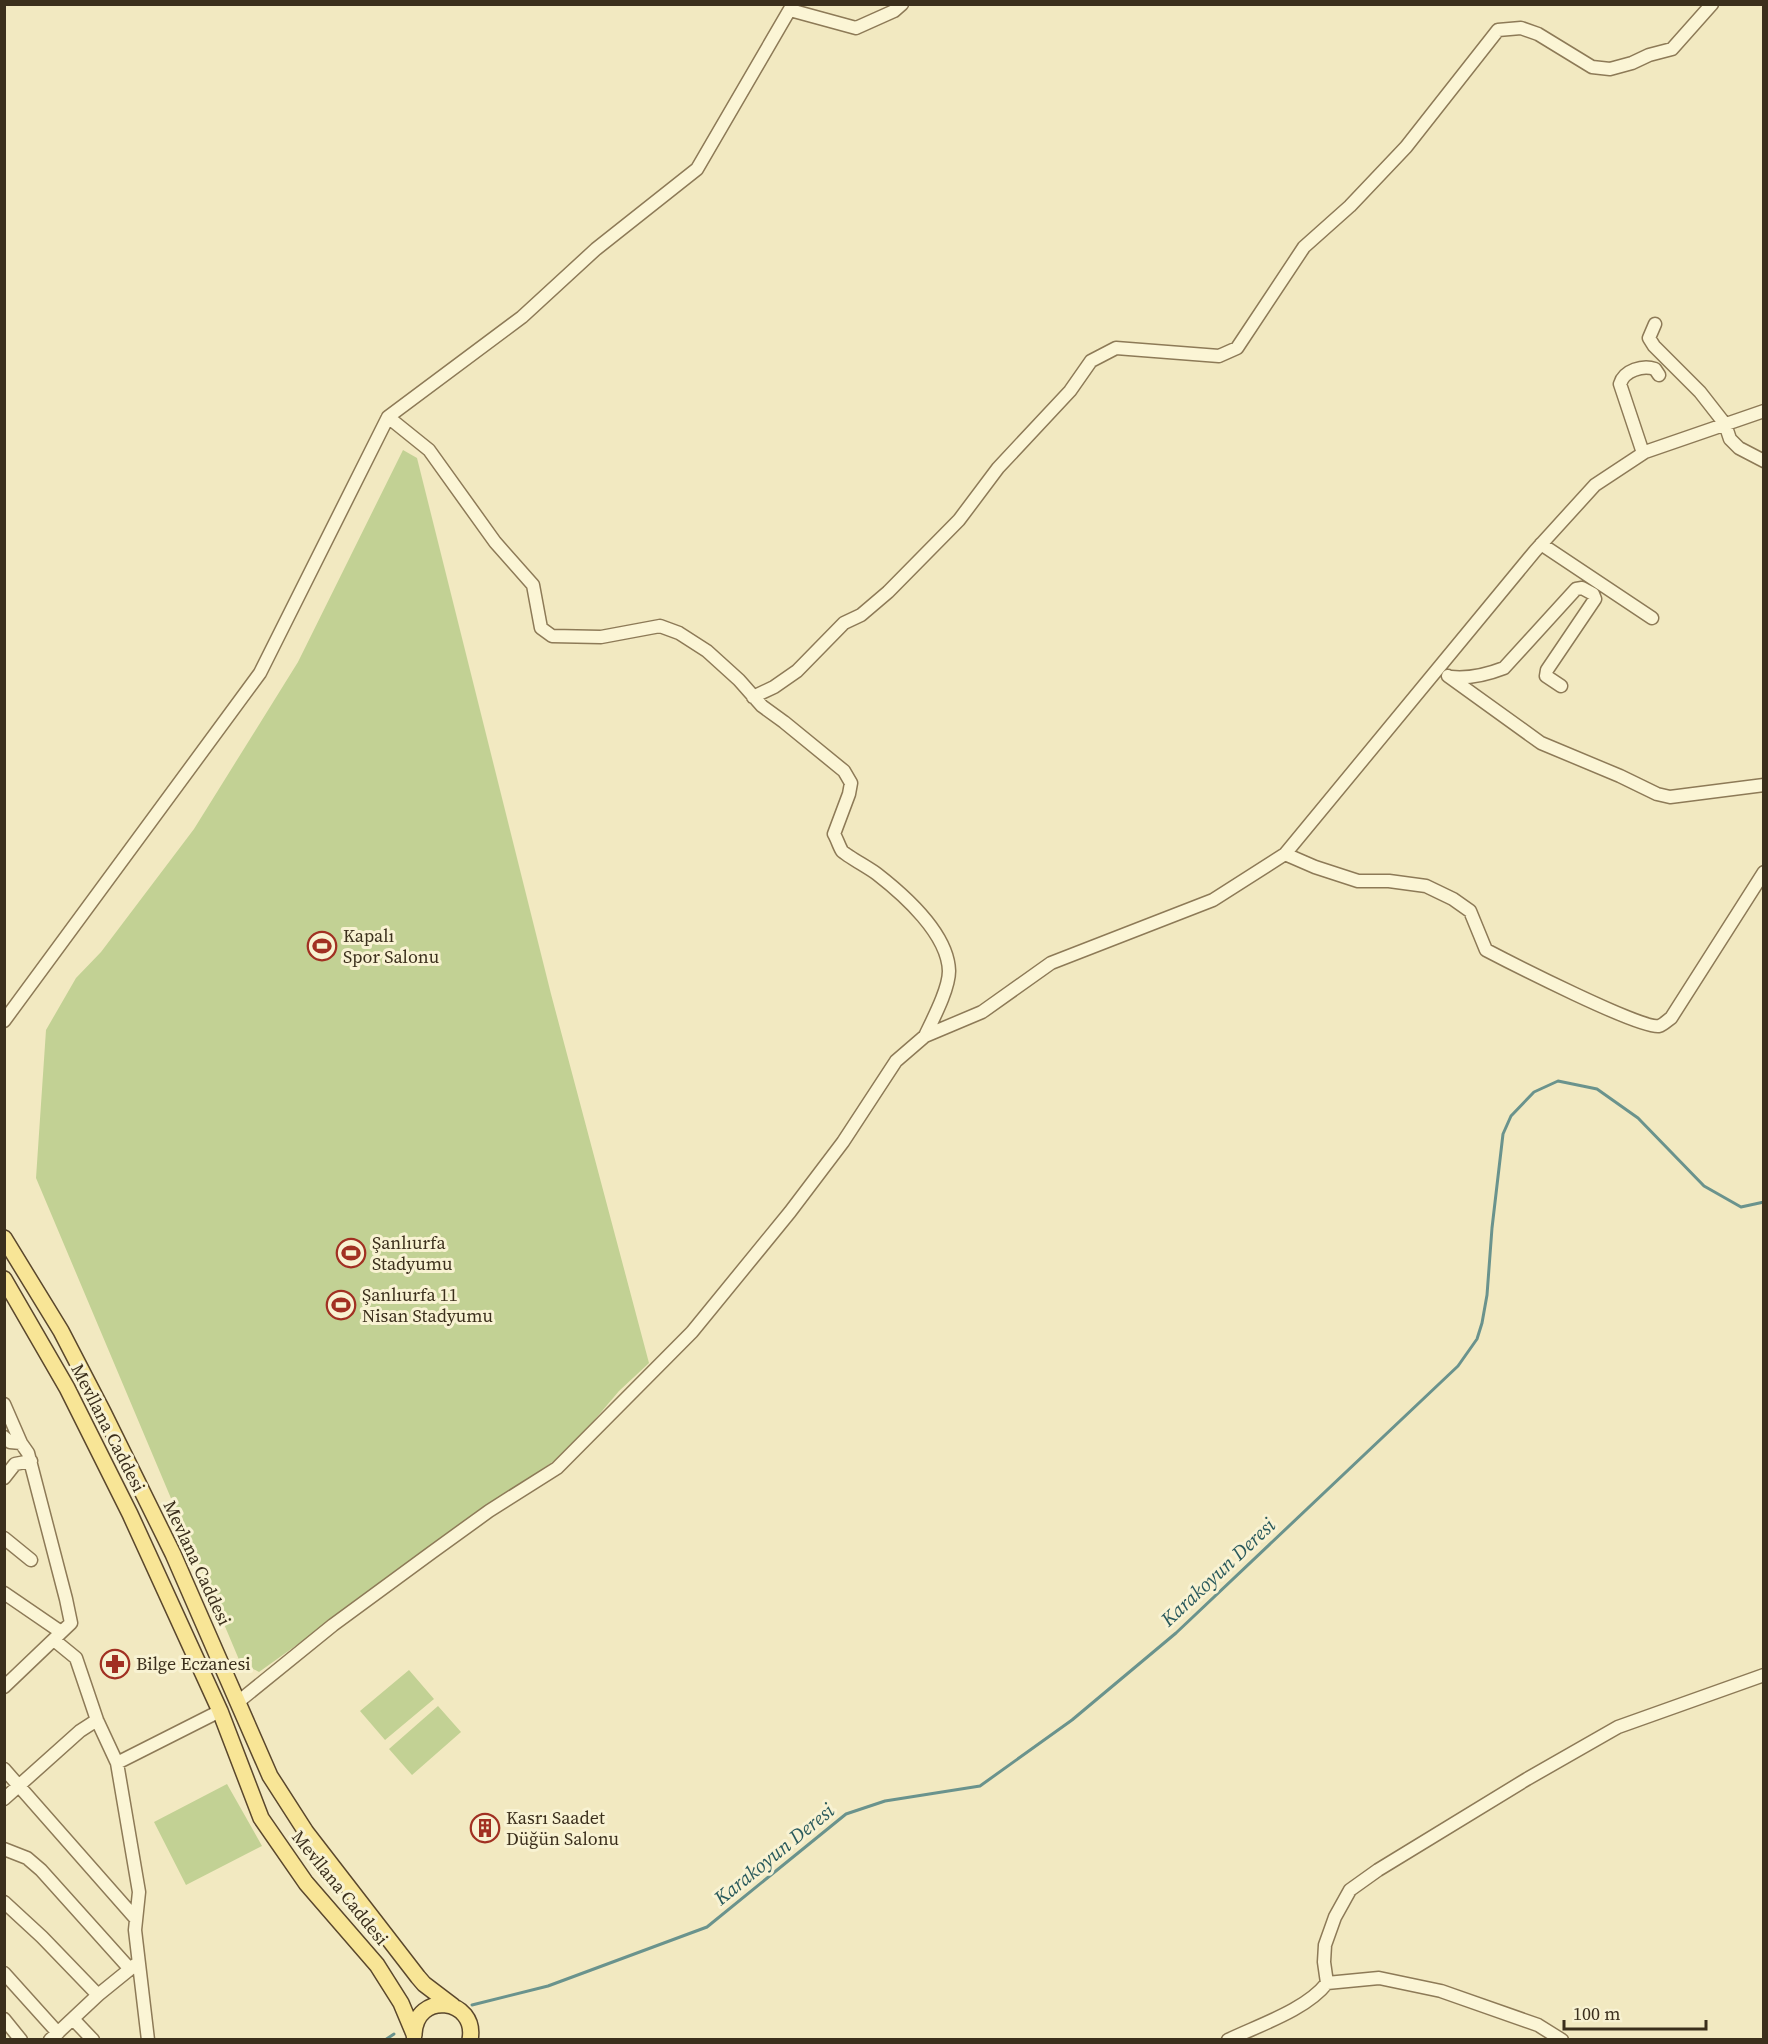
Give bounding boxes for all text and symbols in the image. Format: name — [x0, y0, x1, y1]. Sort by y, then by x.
place label: Kapalı Spor Salonu — [343, 923, 439, 969]
sports icon: Kapalı Spor Salonu — [306, 930, 338, 962]
place label: Şanlıurfa Stadyumu — [372, 1230, 452, 1276]
sports icon: Şanlıurfa Stadyumu — [335, 1237, 367, 1269]
place label: Şanlıurfa 11 Nisan Stadyumu — [362, 1282, 493, 1328]
sports icon: Şanlıurfa 11 Nisan Stadyumu — [325, 1289, 357, 1321]
street label: Mevllana Caddesi — [65, 1359, 152, 1496]
street label: Mevlana Caddesi — [158, 1496, 237, 1629]
water label: Karakoyun Deresi — [1154, 1511, 1282, 1633]
pharmacy icon: Bilge Eczanesi — [99, 1648, 131, 1680]
place label: Bilge Eczanesi — [136, 1651, 251, 1676]
water label: Karakoyun Deresi — [707, 1797, 840, 1912]
place label: Kasrı Saadet Düğün Salonu — [506, 1805, 619, 1851]
building icon: Kasrı Saadet Düğün Salonu — [469, 1812, 501, 1844]
street label: Mevllana Caddesi — [286, 1825, 394, 1950]
scale bar — [1564, 1993, 1706, 2031]
text: 100 m — [1573, 2001, 1620, 2026]

